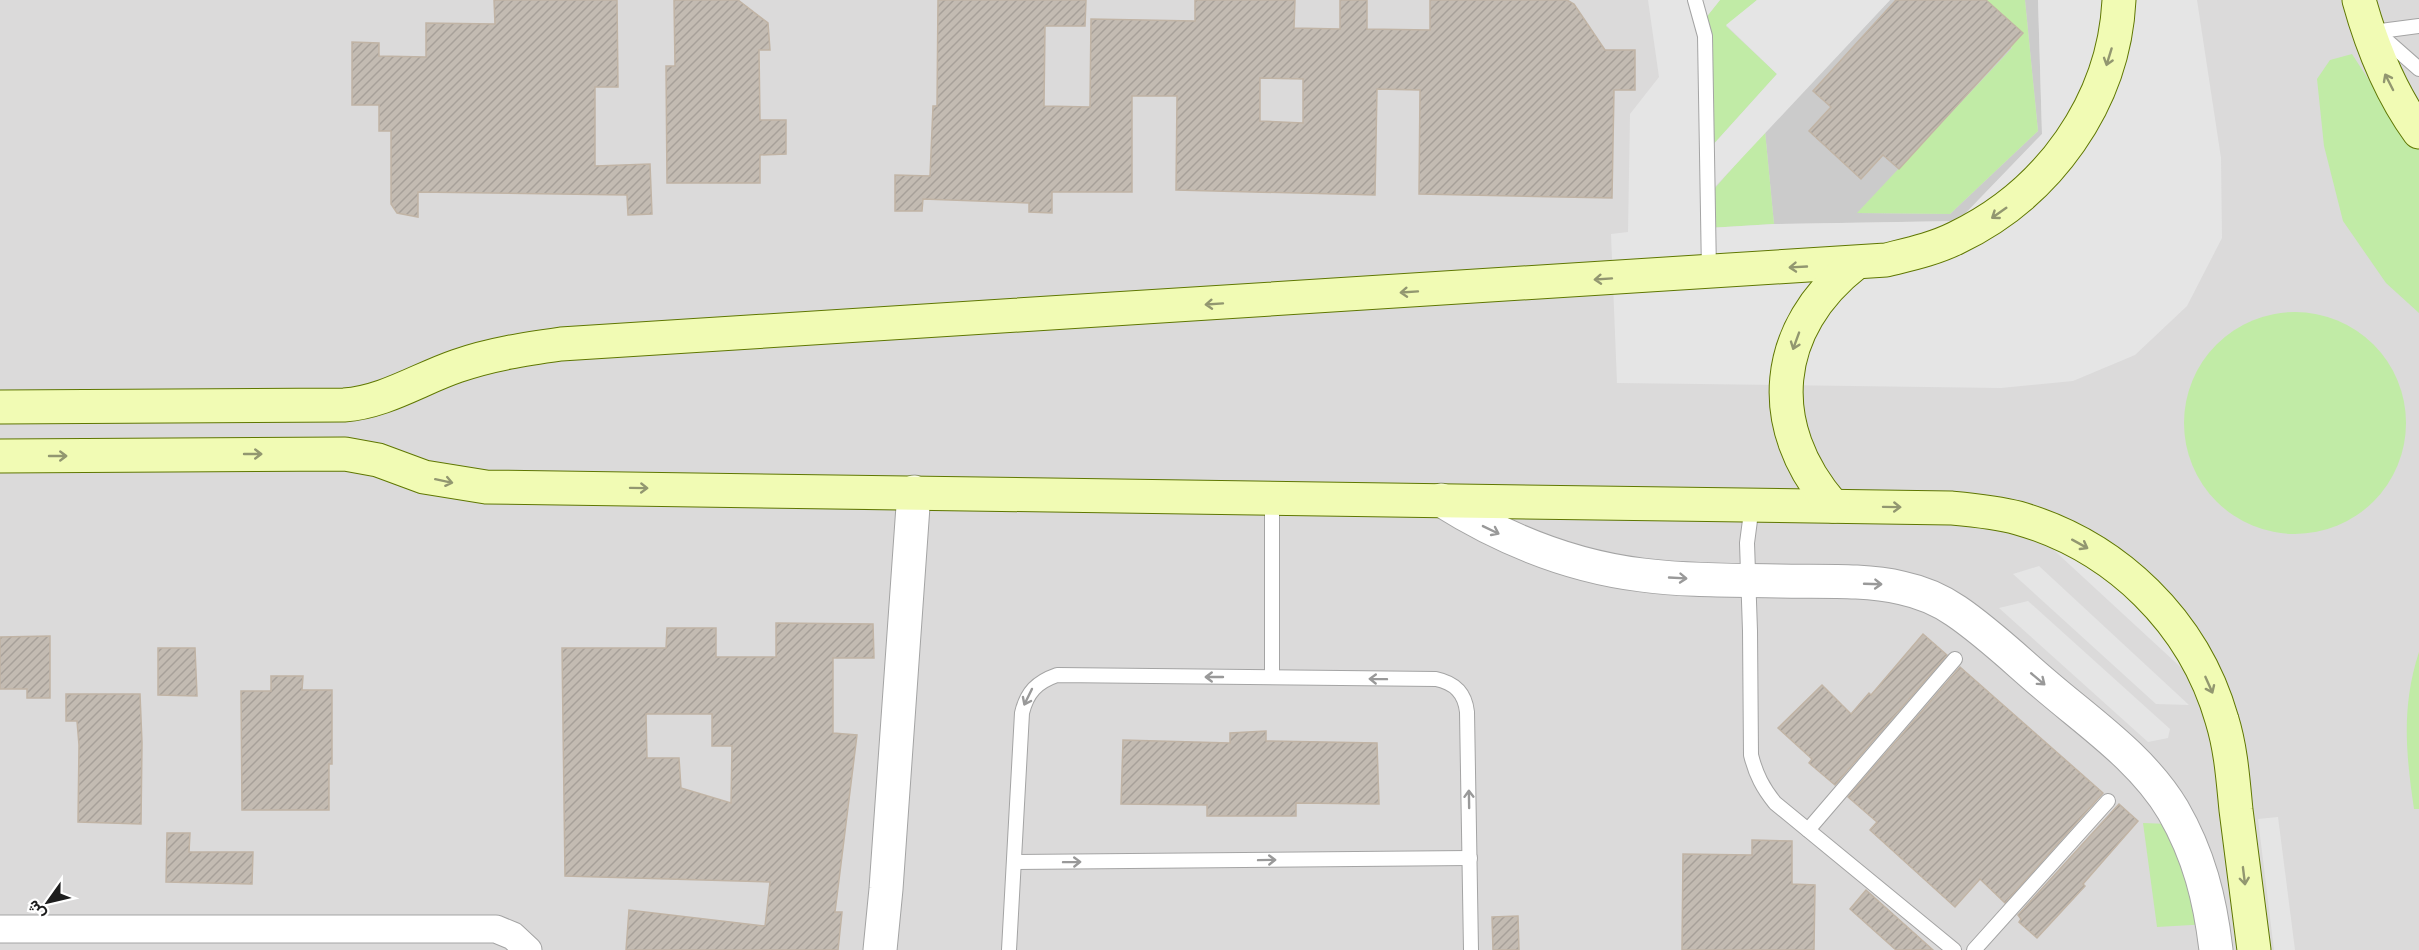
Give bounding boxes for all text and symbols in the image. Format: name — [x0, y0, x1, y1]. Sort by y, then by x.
one-way arrow — [2103, 47, 2114, 66]
one-way arrow — [2383, 73, 2394, 91]
one-way arrow — [1991, 207, 2008, 219]
one-way arrow — [1788, 262, 1808, 273]
one-way arrow — [1594, 274, 1614, 285]
one-way arrow — [1399, 286, 1419, 297]
one-way arrow — [1205, 298, 1225, 309]
one-way arrow — [1789, 332, 1800, 350]
one-way arrow — [243, 449, 263, 460]
one-way arrow — [48, 450, 68, 462]
one-way arrow — [434, 476, 454, 487]
one-way arrow — [628, 482, 648, 494]
one-way arrow — [1881, 501, 1901, 513]
one-way arrow — [1482, 524, 1500, 536]
one-way arrow — [2071, 539, 2089, 550]
one-way arrow — [1668, 572, 1688, 583]
one-way arrow — [1863, 579, 1883, 590]
one-way arrow — [1204, 671, 1224, 683]
one-way arrow — [2030, 672, 2045, 686]
one-way arrow — [1369, 673, 1389, 684]
one-way arrow — [2204, 676, 2215, 694]
one-way arrow — [1021, 688, 1033, 706]
one-way arrow — [1463, 790, 1475, 810]
one-way arrow — [1257, 854, 1277, 866]
one-way arrow — [1062, 856, 1082, 867]
one-way arrow — [2239, 866, 2250, 885]
north arrow — [18, 872, 78, 932]
text: ش — [24, 896, 51, 923]

